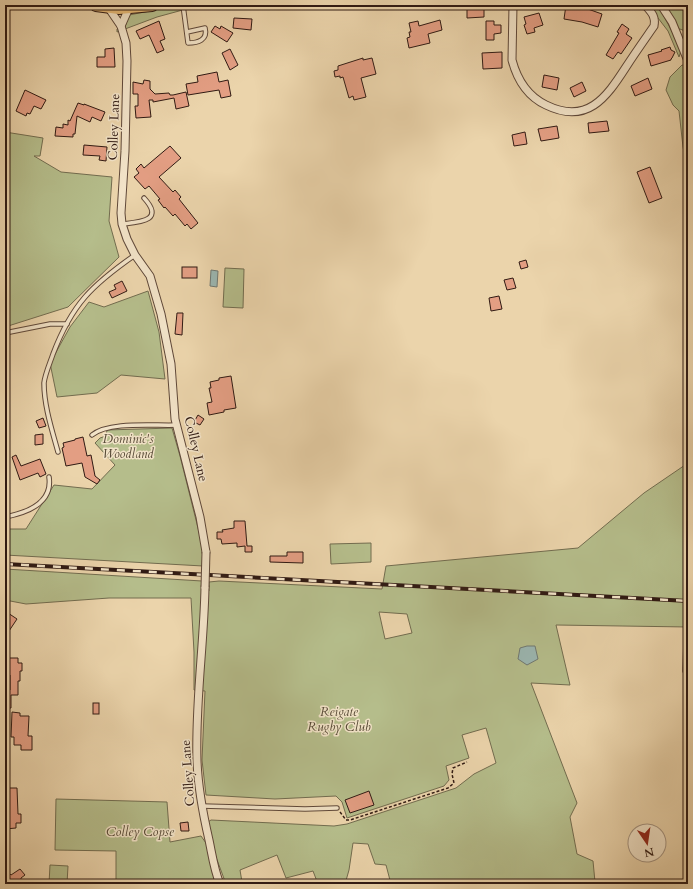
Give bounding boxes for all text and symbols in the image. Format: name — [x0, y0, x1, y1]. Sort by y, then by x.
street label: Colley Lane — [104, 93, 124, 161]
street label: Colley Lane — [180, 415, 212, 484]
park label: Dominic's Woodland — [102, 430, 154, 463]
park label: Reigate Rugby Club — [307, 703, 371, 736]
street label: Colley Lane — [177, 739, 199, 807]
park label: Colley Copse — [106, 823, 175, 841]
north arrow — [627, 823, 667, 863]
text: N — [642, 844, 655, 861]

